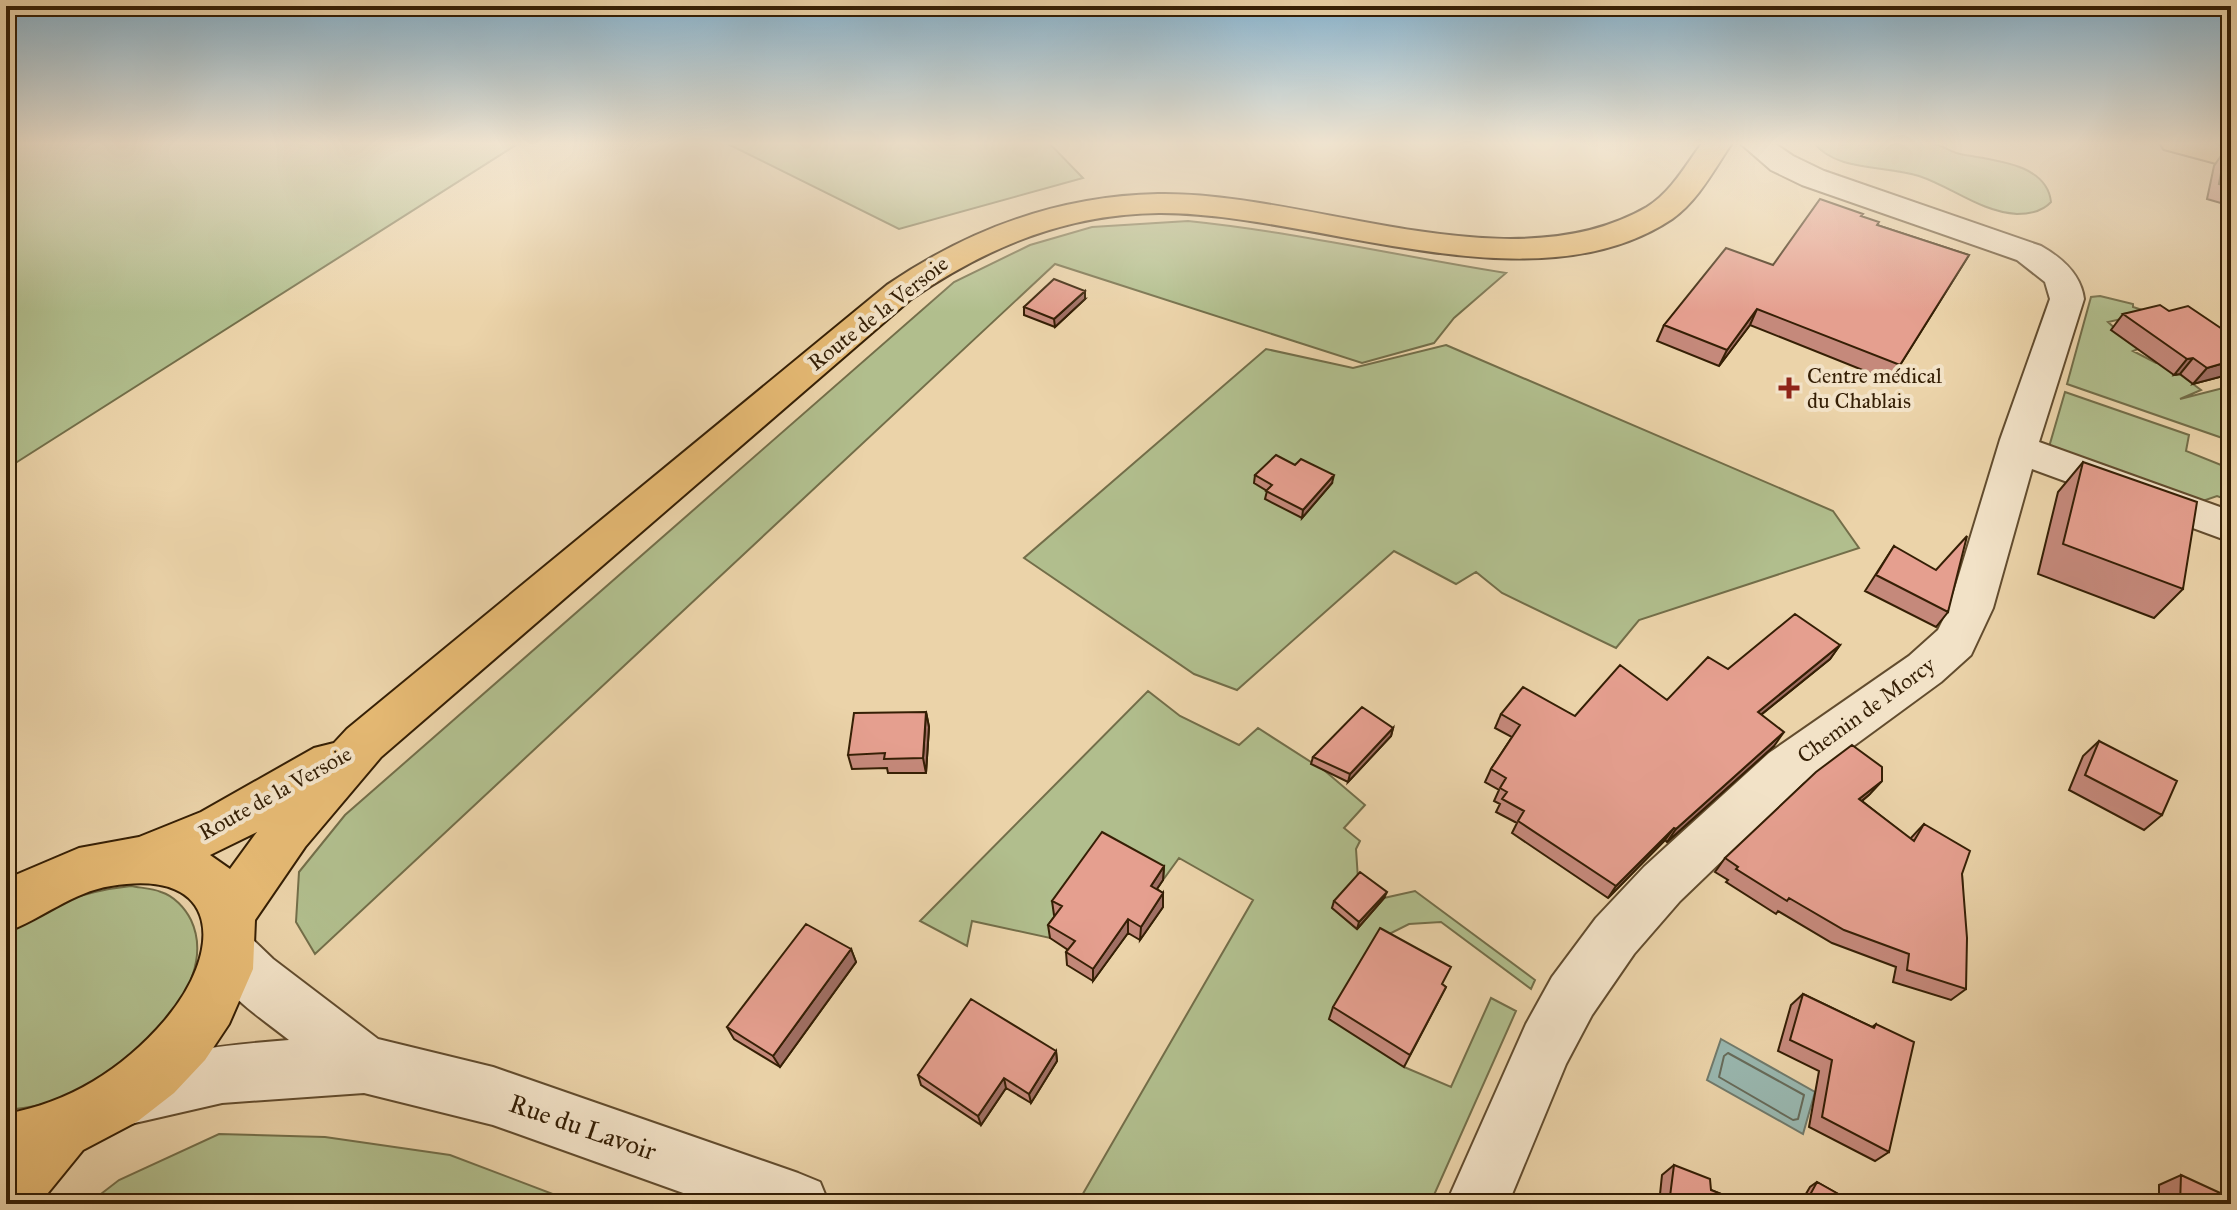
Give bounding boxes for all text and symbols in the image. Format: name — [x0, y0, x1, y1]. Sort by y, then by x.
street label: Route de la Versoie — [803, 250, 953, 376]
place label: Centre médical du Chablais — [1807, 362, 1942, 414]
marker: Centre médical du Chablais — [1778, 377, 1800, 399]
street label: Chemin de Morcy — [1792, 651, 1941, 769]
street label: Route de la Versoie — [194, 740, 356, 846]
street label: Rue du Lavoir — [505, 1087, 661, 1167]

